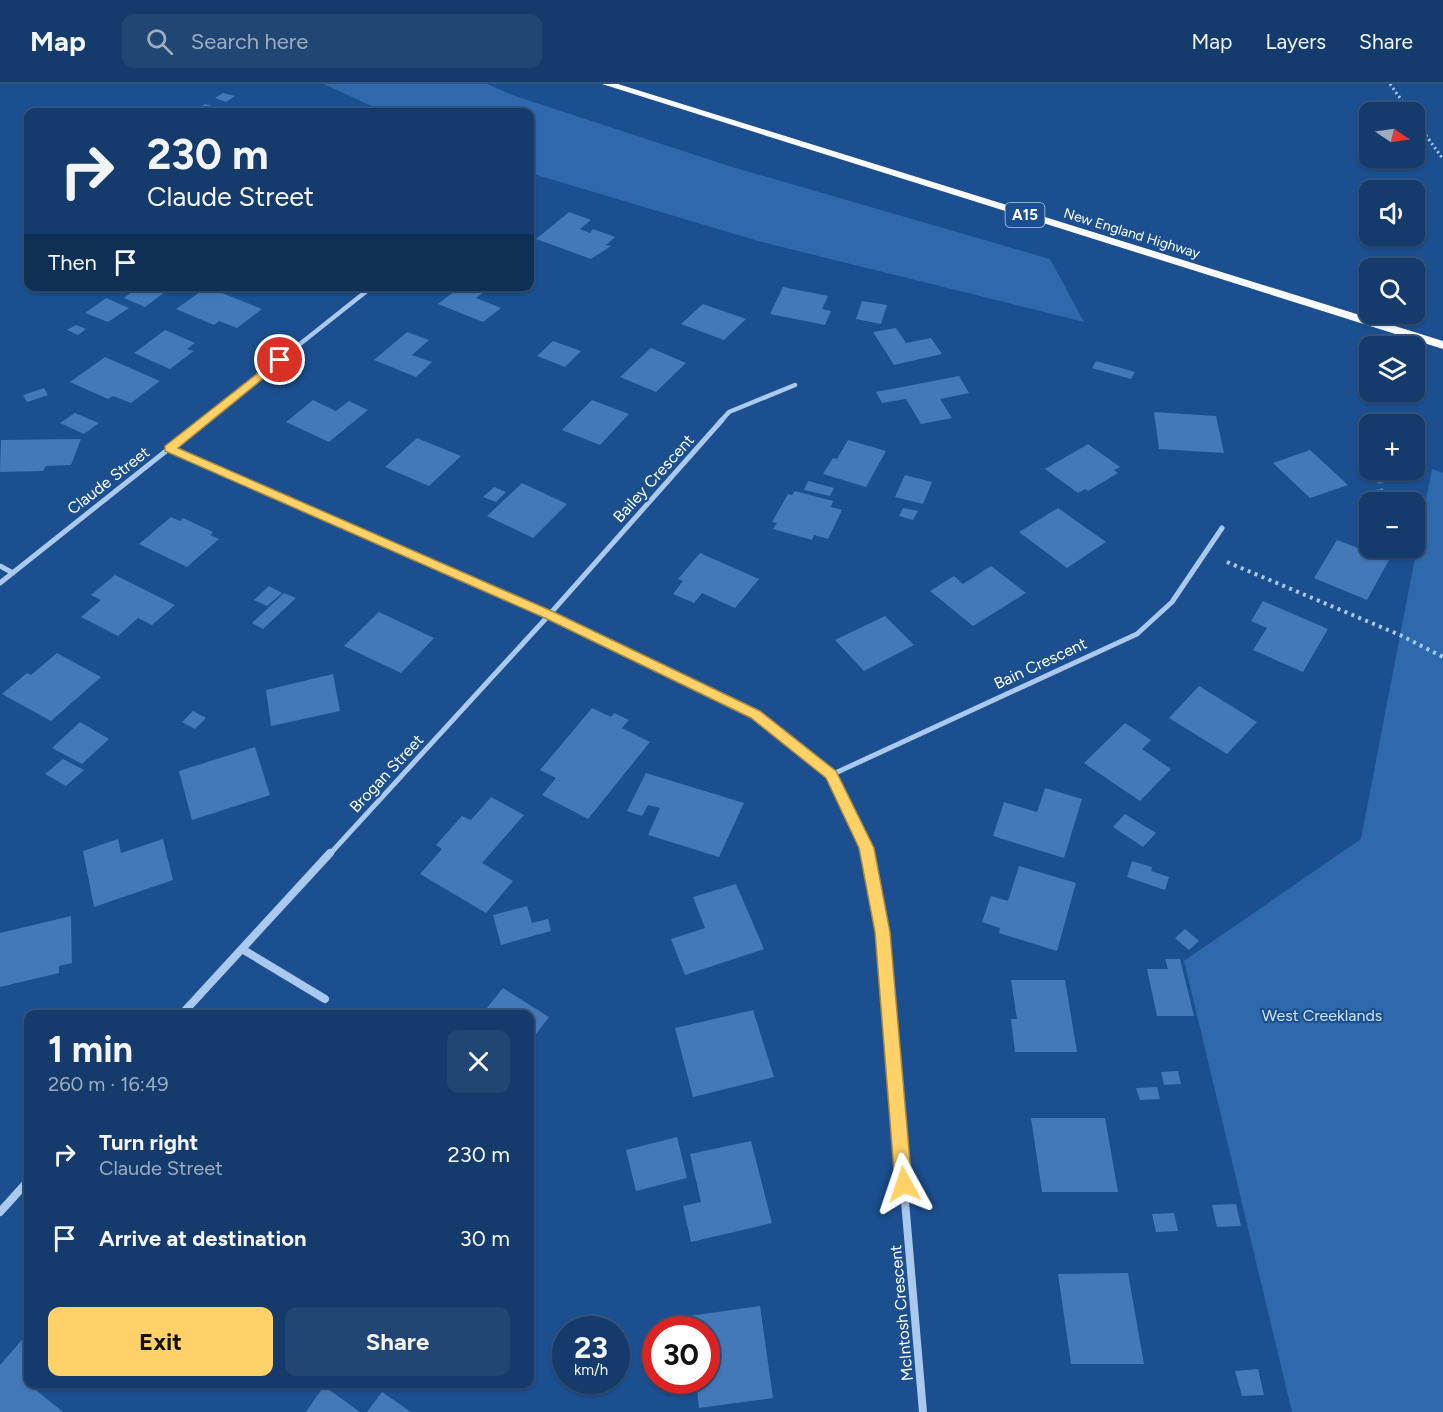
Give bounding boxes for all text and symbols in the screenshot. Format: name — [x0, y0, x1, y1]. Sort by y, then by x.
search box — [122, 14, 542, 68]
text: Map — [30, 24, 86, 58]
icon: search — [143, 25, 176, 58]
text: Search here — [191, 28, 308, 55]
text: Map — [1192, 29, 1232, 54]
text: Layers — [1265, 29, 1326, 54]
text: Share — [1359, 29, 1413, 54]
north arrow — [1359, 102, 1425, 168]
map controls — [1359, 102, 1425, 558]
text: 230 m — [147, 129, 269, 180]
icon: right — [48, 132, 126, 210]
text: Claude Street — [147, 180, 314, 213]
button: sound — [1359, 180, 1425, 246]
road number: A15 — [1006, 203, 1044, 227]
street label: New England Highway — [1062, 205, 1203, 262]
icon: arrive — [109, 246, 142, 279]
text: Then — [48, 249, 97, 276]
button: search — [1359, 258, 1425, 324]
pin — [254, 334, 305, 385]
button: layers — [1359, 336, 1425, 402]
icon: arrive — [263, 343, 296, 376]
button: + — [1359, 414, 1425, 480]
street label: Bailey Crescent — [609, 431, 698, 526]
street label: Claude Street — [63, 442, 153, 518]
button: − — [1359, 492, 1425, 558]
street label: Bain Crescent — [991, 634, 1090, 693]
street label: Brogan Street — [345, 730, 427, 816]
park label: West Creeklands — [1262, 1006, 1382, 1025]
text: 1 min — [48, 1028, 133, 1071]
button: close — [447, 1030, 510, 1093]
text: 260 m · 16:49 — [48, 1072, 169, 1096]
text: Turn right — [99, 1129, 198, 1156]
icon: right — [48, 1138, 81, 1171]
text: 230 m — [447, 1141, 510, 1168]
position arrow — [872, 1152, 936, 1216]
text: Claude Street — [99, 1156, 223, 1180]
icon: arrive — [48, 1222, 81, 1255]
text: Arrive at destination — [99, 1225, 307, 1252]
text: 30 m — [460, 1225, 510, 1252]
street label: McIntosh Crescent — [886, 1244, 917, 1382]
button: Exit — [48, 1307, 273, 1376]
button: Share — [285, 1307, 510, 1376]
speed limit sign: 30 — [642, 1316, 720, 1394]
text: 23 — [574, 1329, 608, 1366]
text: km/h — [574, 1361, 608, 1379]

